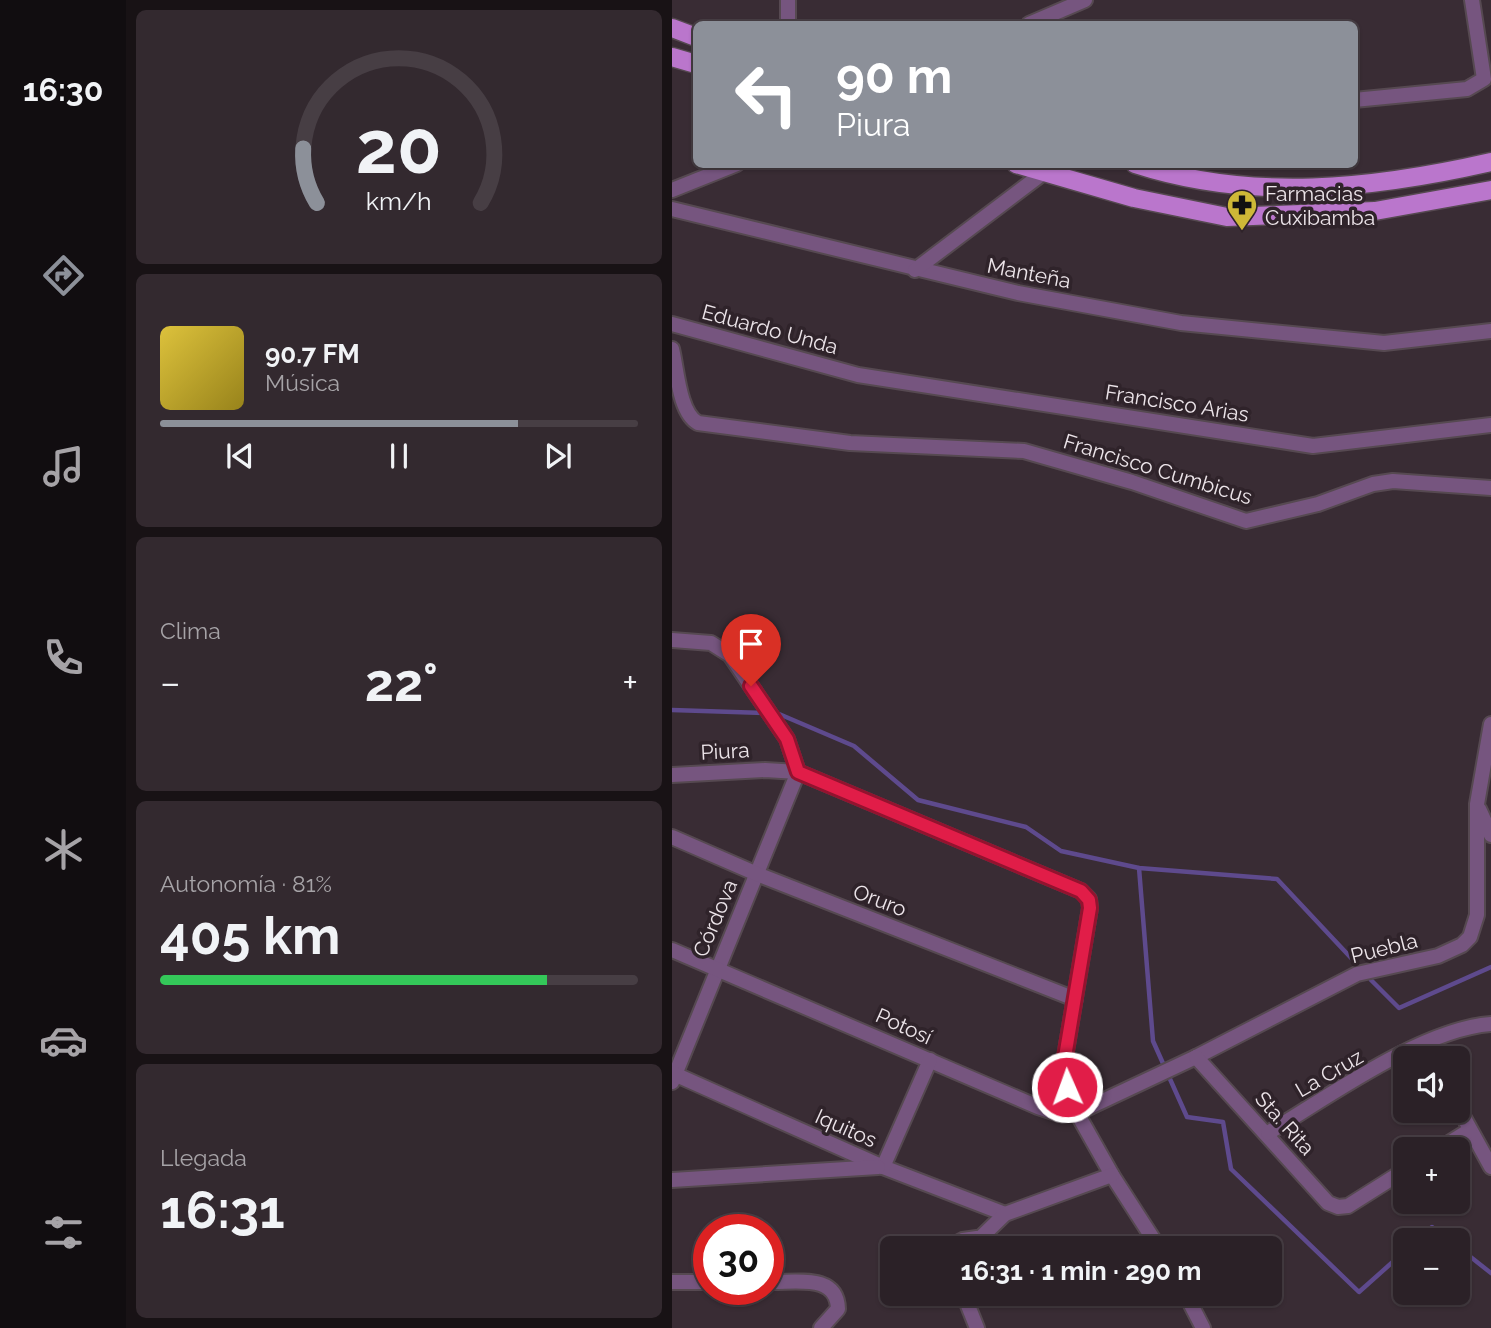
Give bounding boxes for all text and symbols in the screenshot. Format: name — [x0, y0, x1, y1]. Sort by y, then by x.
text: 90 m — [836, 47, 952, 104]
icon: left — [721, 49, 812, 140]
text: 16:30 — [23, 71, 103, 108]
text: 20 — [356, 105, 442, 190]
text: Piura — [836, 106, 911, 143]
place label: Farmacias Cuxibamba — [1265, 181, 1375, 230]
text: km/h — [366, 186, 432, 216]
pharmacy icon: Farmacias Cuxibamba — [1225, 188, 1259, 232]
icon: directions — [39, 251, 88, 300]
street label: Manteña — [985, 253, 1073, 293]
street label: Eduardo Unda — [699, 299, 841, 359]
text: 90.7 FM — [265, 339, 360, 369]
text: Música — [265, 369, 340, 396]
street label: Francisco Arias — [1103, 379, 1251, 427]
street label: Francisco Cumbicus — [1061, 428, 1255, 510]
icon: previous — [221, 437, 259, 475]
icon: pause — [380, 437, 418, 475]
icon: next — [539, 437, 577, 475]
icon: music — [39, 442, 88, 491]
pin — [721, 614, 781, 686]
text: Clima — [160, 617, 221, 644]
icon: arrive — [732, 625, 770, 663]
icon: phone — [39, 633, 88, 682]
text: 22° — [365, 652, 438, 713]
text: − — [160, 660, 180, 705]
text: + — [622, 660, 638, 705]
street label: Piura — [700, 737, 750, 765]
icon: climate — [39, 825, 88, 874]
text: Autonomía · 81% — [160, 870, 332, 897]
street label: Córdova — [688, 876, 742, 960]
street label: Oruro — [850, 878, 910, 922]
text: 405 km — [160, 905, 340, 966]
street label: Puebla — [1348, 928, 1420, 968]
street label: Potosí — [872, 1003, 937, 1050]
icon: car — [39, 1016, 88, 1065]
street label: La Cruz — [1291, 1044, 1367, 1102]
map controls — [1393, 1046, 1470, 1305]
button: sound — [1393, 1046, 1470, 1123]
position arrow — [1030, 1050, 1104, 1124]
street label: Sta. Rita — [1250, 1086, 1320, 1160]
street label: Iquitos — [811, 1103, 881, 1153]
button: + — [1393, 1137, 1470, 1214]
text: Llegada — [160, 1144, 247, 1171]
text: 16:31 — [160, 1179, 285, 1240]
icon: filters — [39, 1208, 88, 1257]
speed limit sign: 30 — [693, 1214, 784, 1305]
button: − — [1393, 1228, 1470, 1305]
text: 16:31 · 1 min · 290 m — [960, 1256, 1202, 1286]

